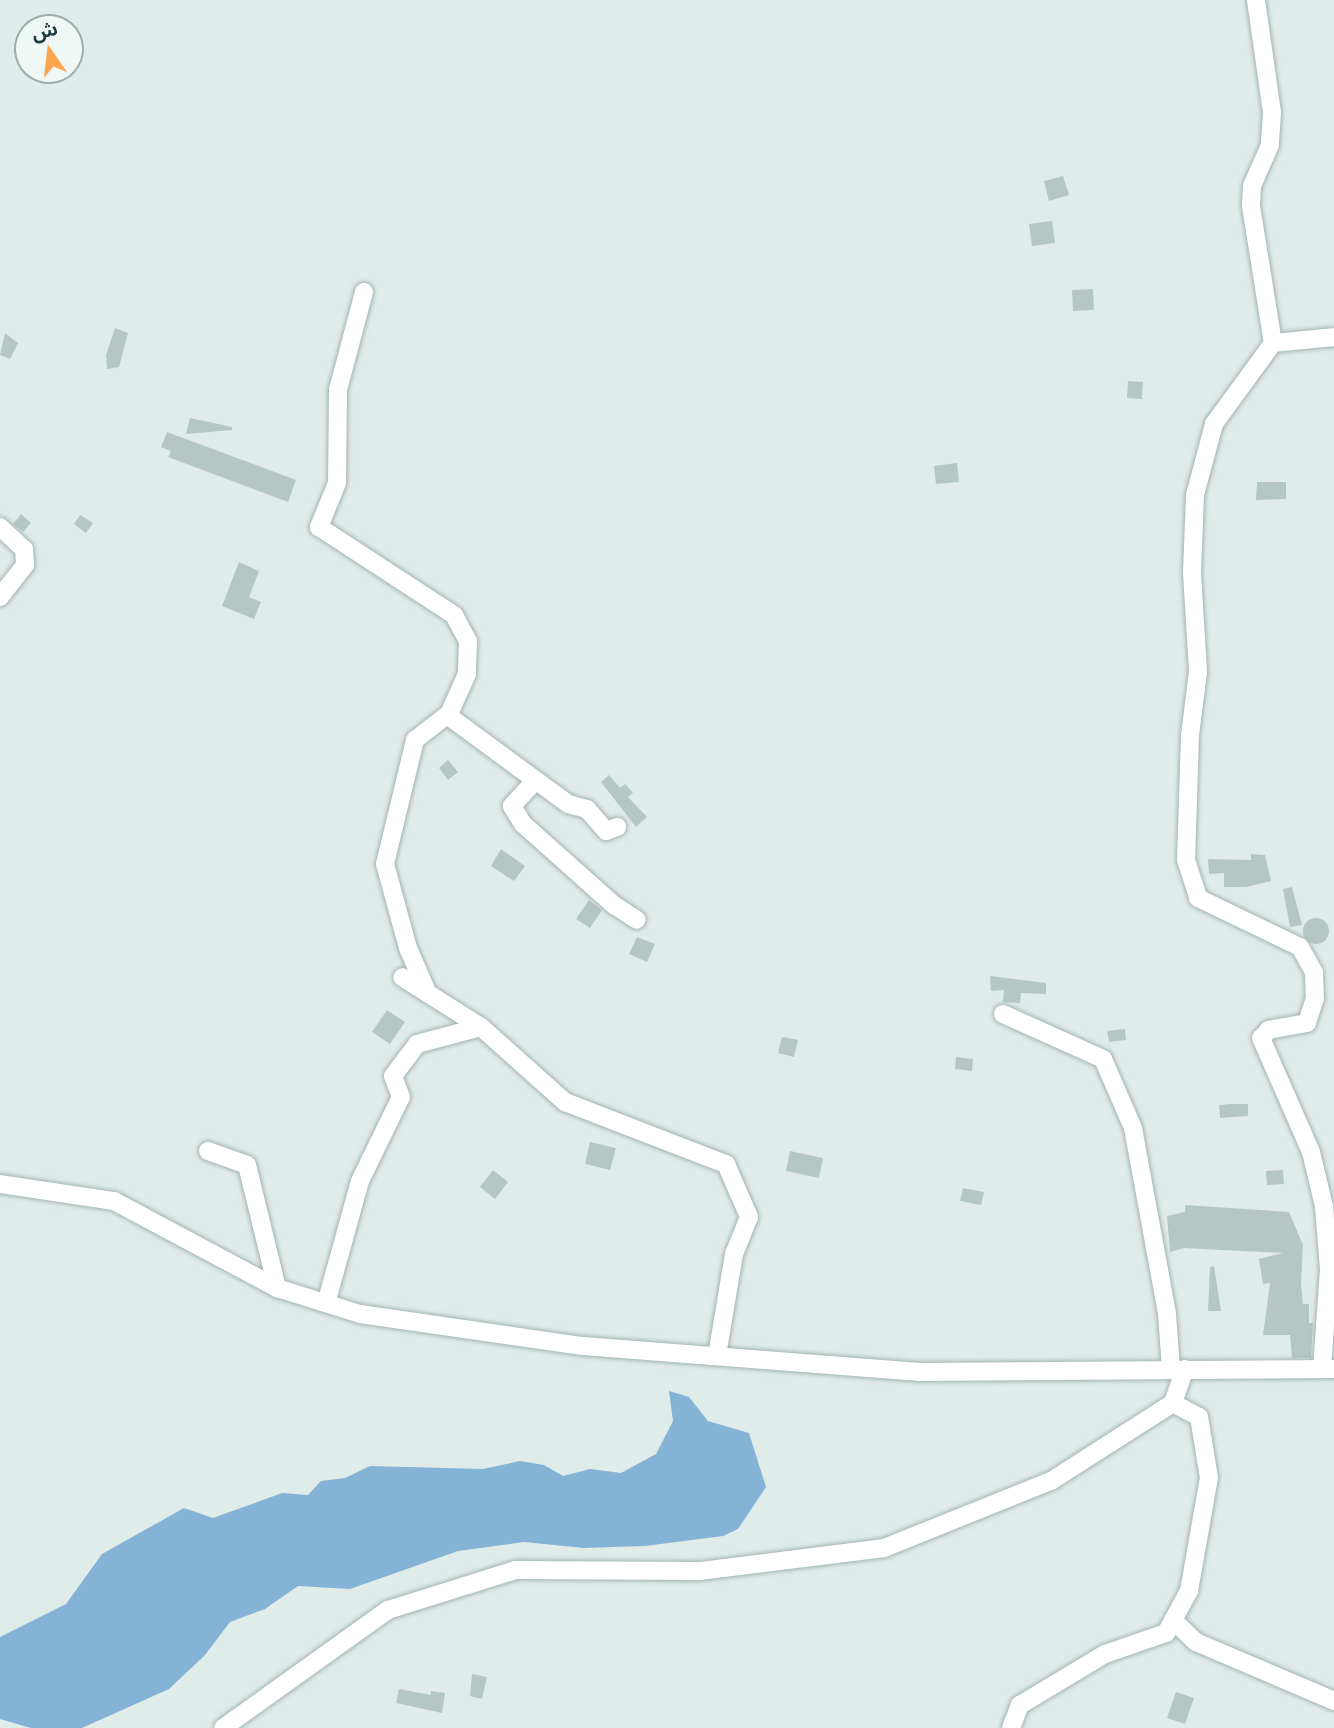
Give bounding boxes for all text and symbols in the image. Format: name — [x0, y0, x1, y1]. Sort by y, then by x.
north arrow — [14, 14, 84, 84]
text: ش — [29, 16, 60, 45]

